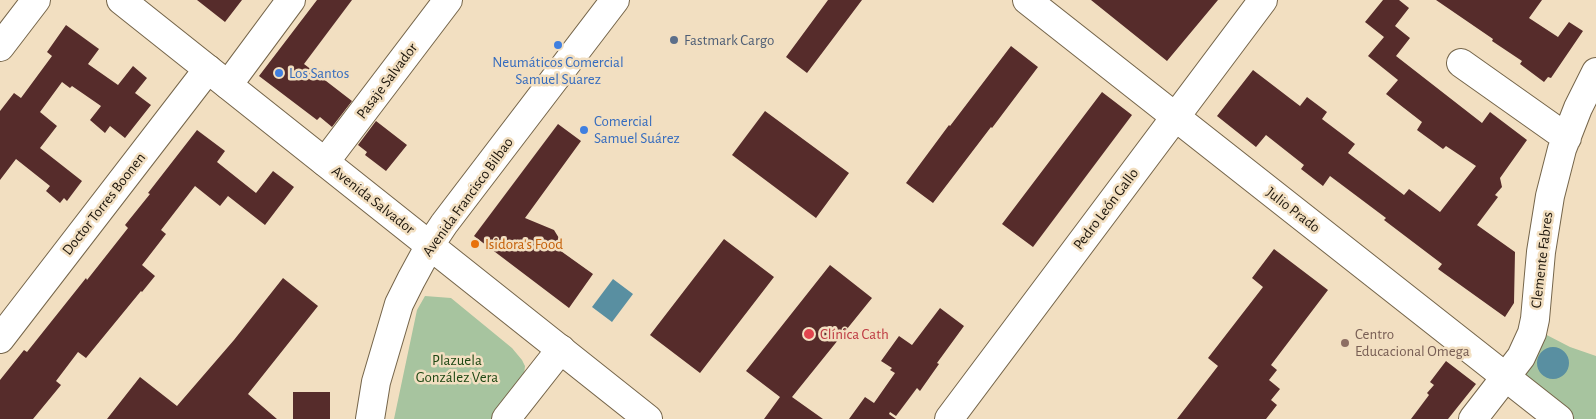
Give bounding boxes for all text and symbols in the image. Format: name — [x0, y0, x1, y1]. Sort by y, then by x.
place label: Fastmark Cargo — [684, 31, 774, 49]
marker: Fastmark Cargo — [668, 34, 680, 46]
street label: Pasaje Salvador — [353, 39, 421, 123]
marker: Neumáticos Comercial Samuel Suarez — [552, 39, 564, 51]
place label: Neumáticos Comercial Samuel Suarez — [492, 53, 624, 88]
place label: Los Santos — [289, 64, 349, 82]
marker: Los Santos — [273, 67, 285, 79]
place label: Comercial Samuel Suárez — [594, 112, 680, 147]
marker: Comercial Samuel Suárez — [578, 124, 590, 136]
street label: Avenida Francisco Bilbao — [419, 134, 517, 260]
street label: Doctor Torres Boonen — [58, 149, 150, 259]
street label: Avenida Salvador — [328, 162, 418, 238]
street label: Pedro León Gallo — [1069, 165, 1143, 253]
street label: Julio Prado — [1262, 183, 1324, 237]
street label: Clemente Fabres — [1527, 211, 1557, 309]
place label: Isidora's Food — [485, 235, 563, 253]
marker: Isidora's Food — [469, 238, 481, 250]
place label: Clínica Cath — [820, 325, 889, 343]
place label: Centro Educacional Omega — [1355, 325, 1470, 360]
marker: Clínica Cath — [802, 327, 816, 341]
marker: Centro Educacional Omega — [1339, 337, 1351, 349]
park label: Plazuela González Vera — [416, 351, 498, 386]

